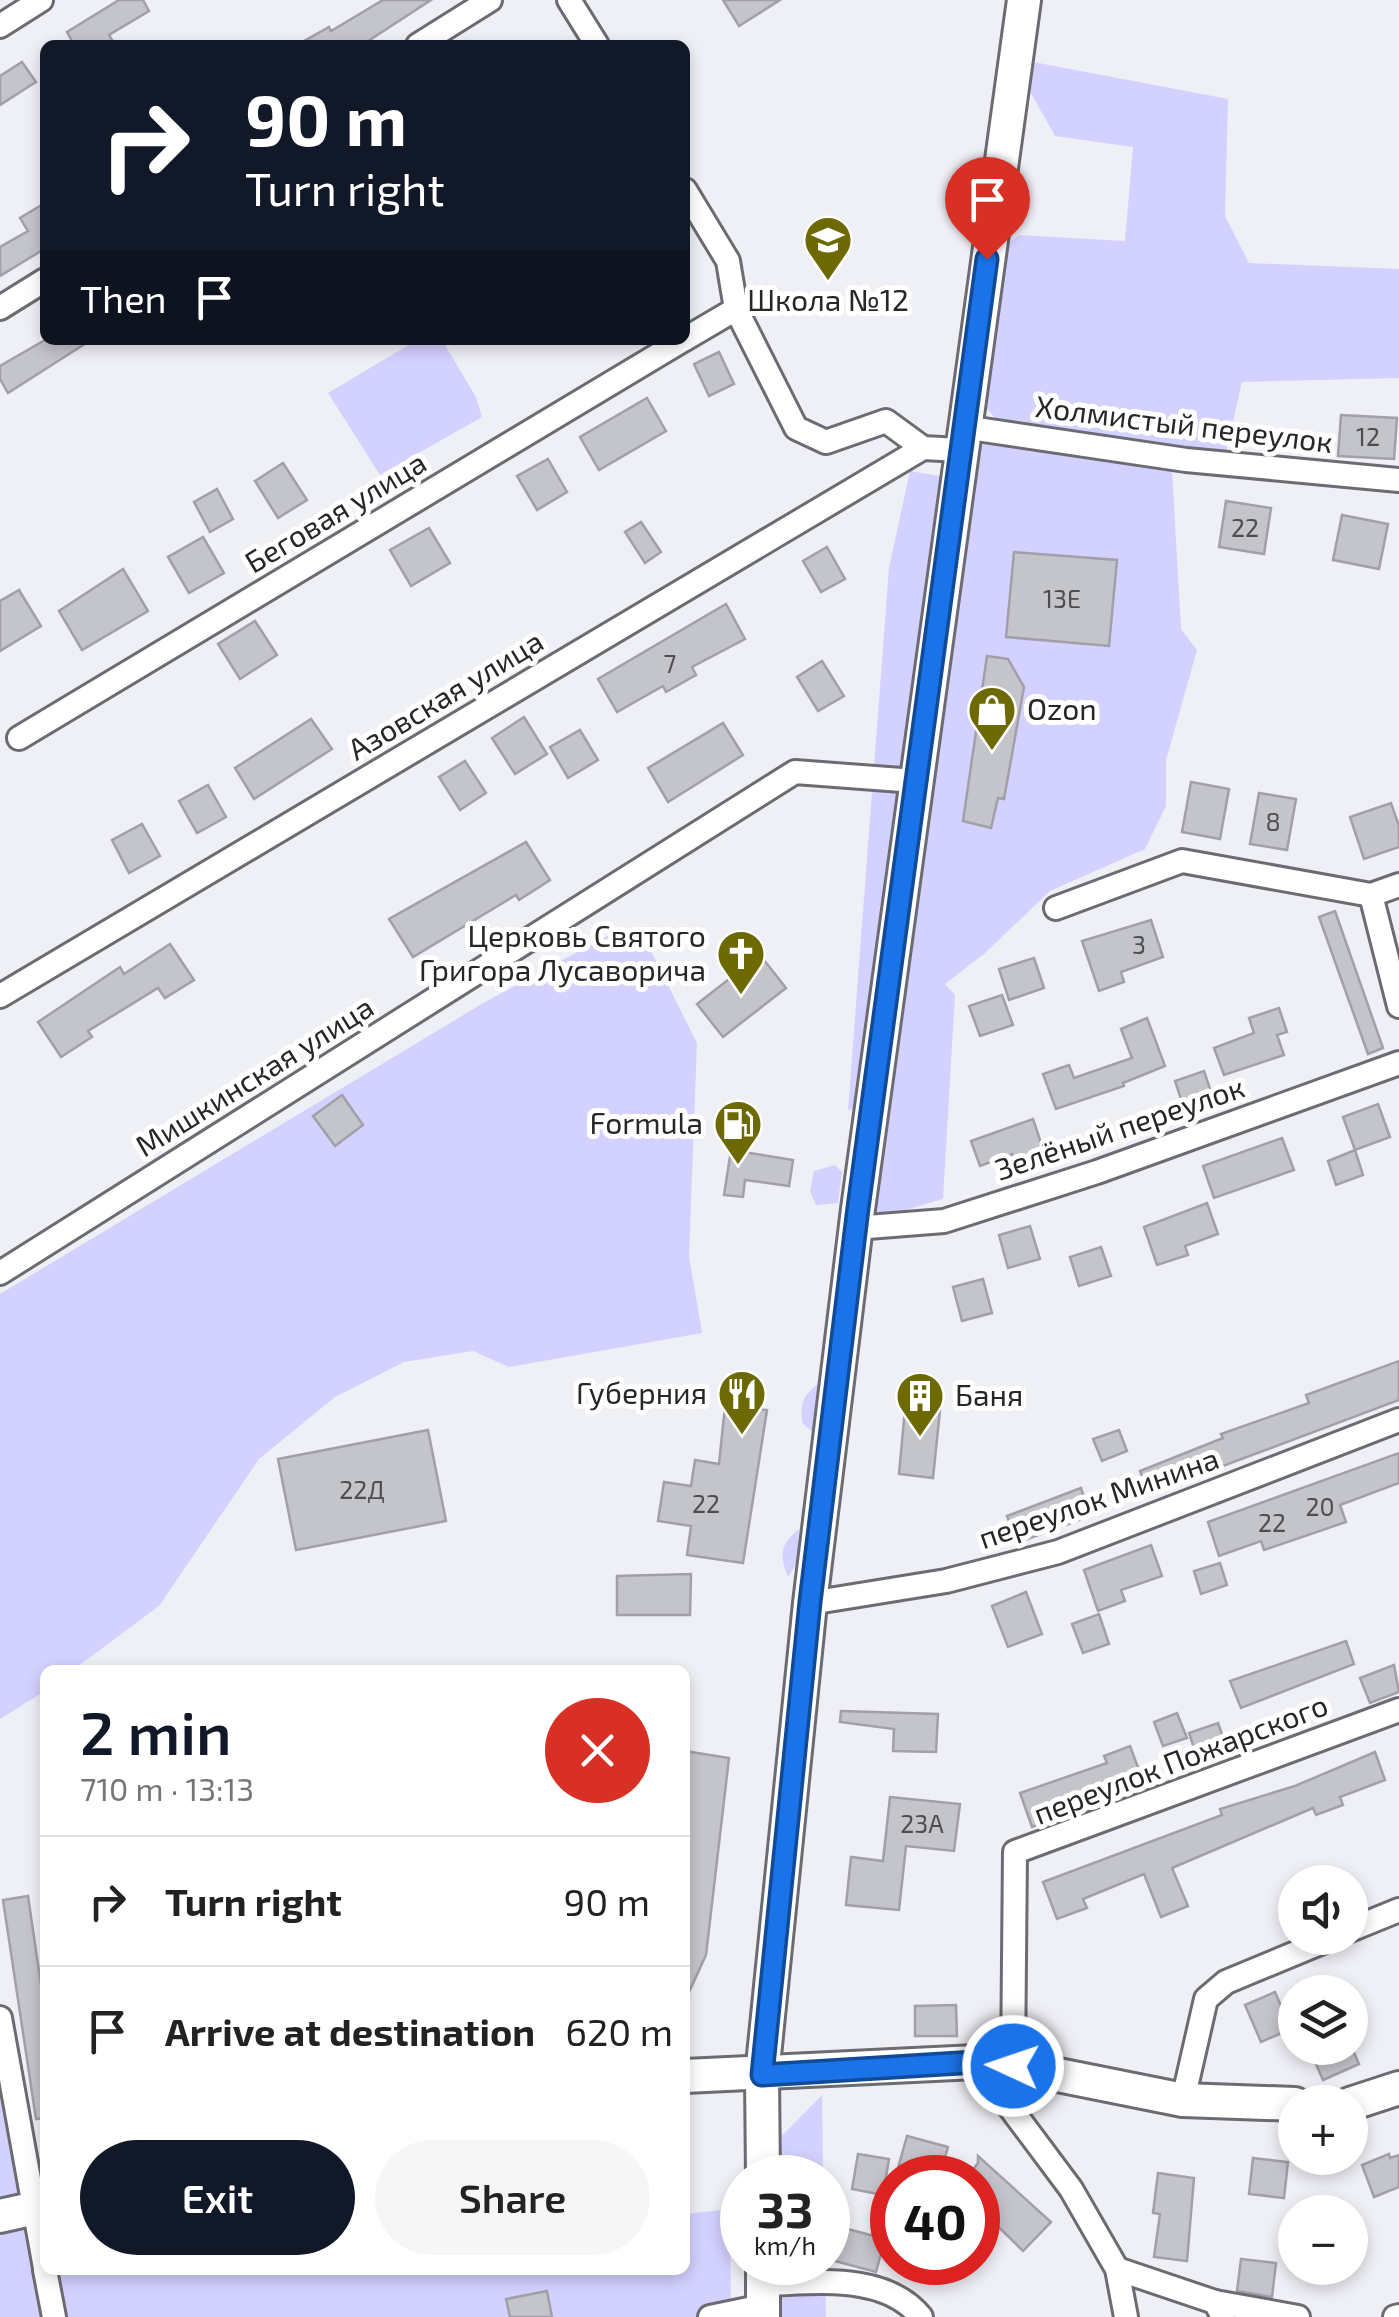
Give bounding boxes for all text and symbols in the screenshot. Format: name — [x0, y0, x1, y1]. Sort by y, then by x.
text: 90 m — [245, 76, 407, 160]
icon: right — [80, 80, 210, 210]
pin — [945, 157, 1030, 260]
text: Turn right — [245, 161, 445, 215]
icon: arrive — [960, 172, 1015, 227]
school or university icon: Школа №12 — [802, 214, 854, 282]
icon: arrive — [187, 270, 242, 325]
text: Then — [80, 275, 167, 321]
place label: Школа №12 — [747, 281, 909, 317]
street label: Холмистый переулок — [1033, 387, 1335, 460]
house number: 12 — [1356, 421, 1380, 451]
street label: Беговая улица — [238, 443, 433, 580]
house number: 22 — [1231, 512, 1259, 542]
house number: 13Е — [1043, 583, 1081, 613]
street label: Азовская улица — [341, 622, 550, 768]
house number: 7 — [664, 648, 677, 678]
shop icon: Ozon — [966, 684, 1018, 752]
place label: Ozon — [1027, 690, 1097, 726]
house number: 8 — [1265, 806, 1281, 836]
place label: Церковь Святого Григора Лусаворича — [419, 917, 706, 988]
church icon: Церковь Святого Григора Лусаворича — [715, 928, 767, 996]
house number: 3 — [1132, 929, 1146, 959]
street label: Мишкинская улица — [128, 988, 380, 1164]
street label: Зелёный переулок — [990, 1068, 1249, 1188]
fuel station icon: Formula — [712, 1098, 764, 1166]
place label: Formula — [589, 1104, 703, 1140]
restaurant icon: Губерния — [716, 1368, 768, 1436]
building icon: Баня — [894, 1370, 946, 1438]
place label: Губерния — [576, 1374, 707, 1411]
place label: Баня — [955, 1376, 1023, 1412]
street label: переулок Минина — [973, 1439, 1224, 1556]
house number: 22Д — [339, 1474, 385, 1504]
house number: 22 — [692, 1488, 720, 1518]
house number: 20 — [1305, 1491, 1335, 1521]
house number: 22 — [1258, 1507, 1286, 1537]
street label: переулок Пожарского — [1028, 1685, 1333, 1832]
text: 2 min — [80, 1695, 232, 1767]
button: close — [545, 1698, 650, 1803]
text: 710 m · 13:13 — [80, 1769, 254, 1807]
house number: 23А — [900, 1808, 944, 1838]
map controls — [1278, 1865, 1368, 2285]
button: sound — [1278, 1865, 1368, 1955]
icon: right — [80, 1874, 135, 1929]
text: Turn right — [165, 1878, 342, 1924]
text: 90 m — [564, 1878, 650, 1924]
button: layers — [1278, 1975, 1368, 2065]
icon: arrive — [80, 2004, 135, 2059]
text: Arrive at destination — [165, 2008, 535, 2054]
text: 620 m — [565, 2008, 673, 2054]
position arrow — [961, 2014, 1065, 2118]
button: + — [1278, 2085, 1368, 2175]
button: Exit — [80, 2140, 355, 2255]
button: Share — [375, 2140, 650, 2255]
speed limit sign: 40 — [870, 2155, 1000, 2285]
text: 33 — [757, 2178, 813, 2238]
button: − — [1278, 2195, 1368, 2285]
text: km/h — [754, 2230, 816, 2260]

